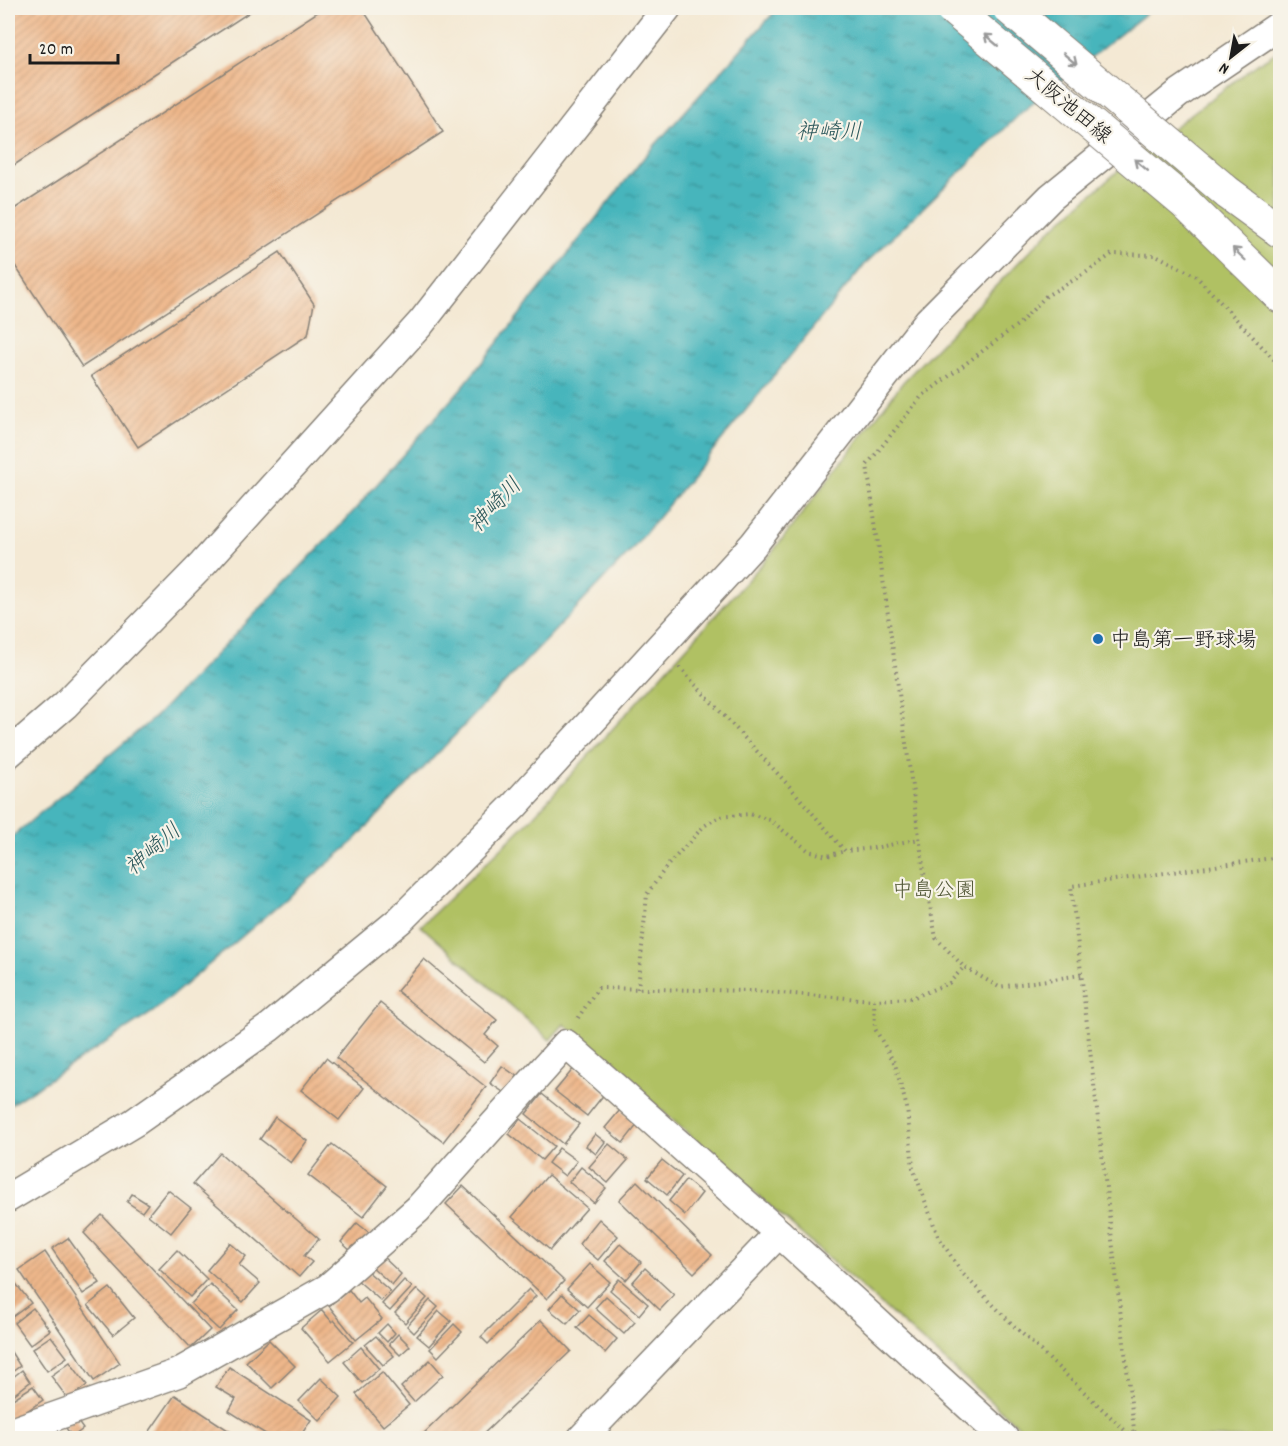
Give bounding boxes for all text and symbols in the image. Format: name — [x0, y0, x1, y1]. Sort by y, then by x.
scale bar — [30, 27, 118, 65]
north arrow — [1201, 27, 1261, 87]
one-way arrow — [984, 33, 999, 47]
text: 20 m — [39, 38, 73, 63]
one-way arrow — [1062, 52, 1077, 66]
text: N — [1215, 56, 1234, 80]
street label: 大阪池田線 — [1017, 62, 1117, 153]
water label: 神崎川 — [796, 118, 862, 149]
one-way arrow — [1133, 159, 1149, 172]
one-way arrow — [1232, 247, 1247, 262]
water label: 神崎川 — [463, 472, 530, 541]
place label: 中島第一野球場 — [1110, 627, 1257, 657]
marker: 中島第一野球場 — [1091, 632, 1105, 646]
water label: 神崎川 — [119, 817, 189, 884]
park label: 中島公園 — [892, 877, 976, 907]

